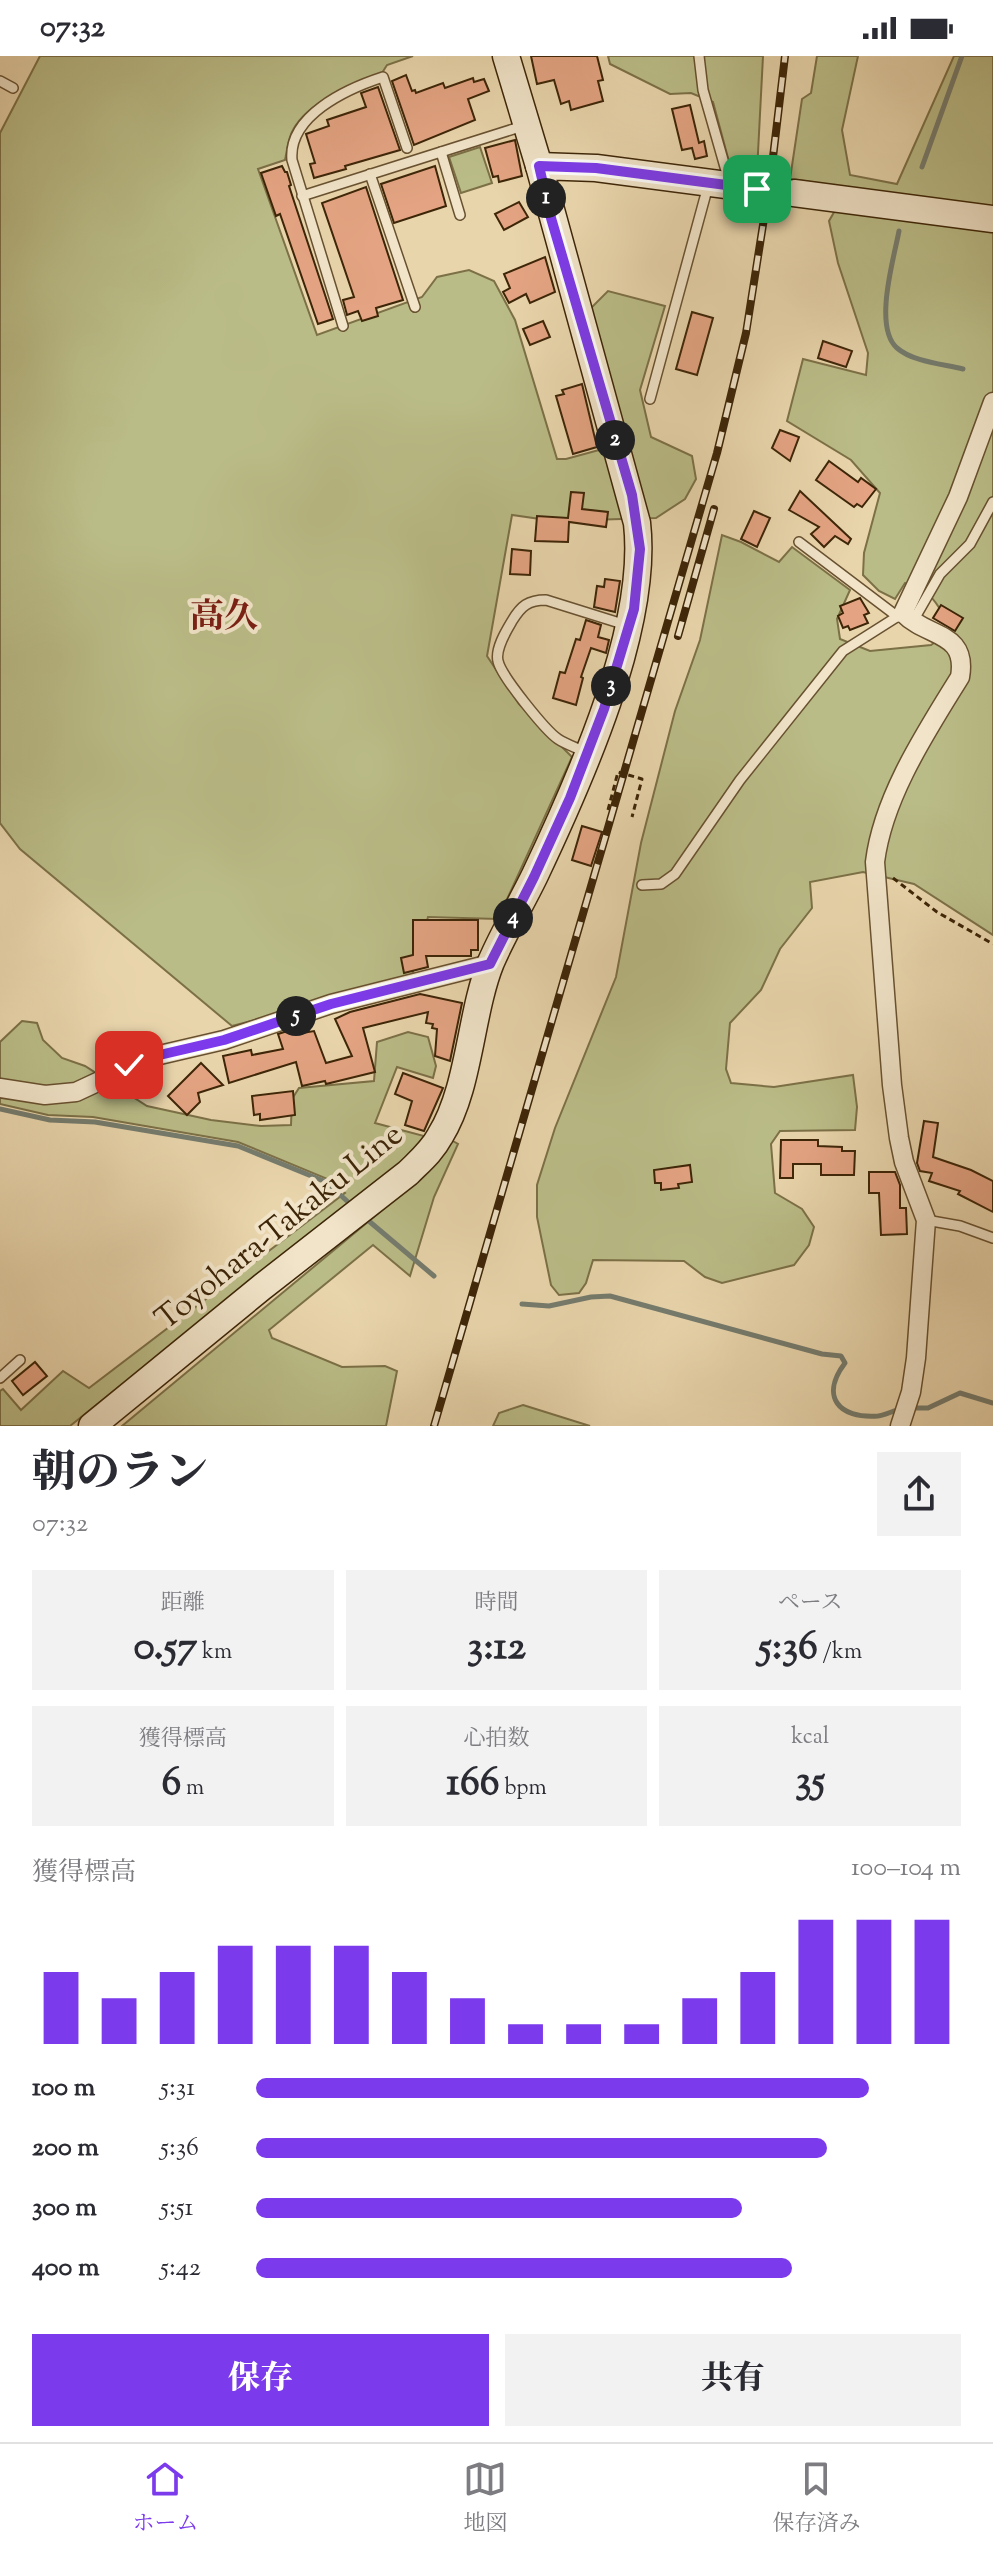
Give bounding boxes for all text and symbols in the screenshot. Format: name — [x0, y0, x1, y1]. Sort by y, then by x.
text: 07:32 — [40, 7, 105, 50]
pin — [723, 155, 791, 223]
icon: arrive — [735, 167, 779, 211]
pin: 1 — [526, 178, 566, 218]
text: 1 — [542, 182, 550, 214]
pin: 2 — [595, 420, 635, 460]
text: 2 — [610, 424, 620, 456]
district label: 高久 — [190, 594, 258, 643]
pin: 3 — [591, 666, 631, 706]
text: 3 — [607, 670, 615, 702]
pin: 4 — [493, 898, 533, 938]
text: 4 — [507, 902, 519, 934]
pin: 5 — [276, 996, 316, 1036]
text: 5 — [292, 1000, 300, 1032]
pin — [95, 1031, 163, 1099]
icon: check — [107, 1043, 151, 1087]
street label: Toyohara-Takaku Line — [146, 1114, 414, 1342]
text: 朝のラン — [32, 1444, 208, 1507]
button: share — [877, 1452, 961, 1536]
text: 07:32 — [32, 1506, 88, 1543]
text: 距離 — [161, 1588, 205, 1620]
text: 時間 — [474, 1588, 519, 1620]
text: ペース — [778, 1588, 843, 1620]
text: 0.57 — [133, 1620, 197, 1677]
text: 3:12 — [467, 1620, 526, 1677]
text: 5:36 — [758, 1620, 818, 1677]
text: km — [197, 1637, 232, 1669]
text: /km — [818, 1637, 862, 1669]
text: kcal — [791, 1722, 829, 1754]
text: 獲得標高 — [139, 1724, 227, 1756]
text: 心拍数 — [463, 1724, 530, 1756]
text: 35 — [795, 1754, 825, 1811]
text: 6 — [161, 1756, 181, 1813]
text: 166 — [446, 1756, 500, 1813]
text: m — [181, 1773, 204, 1805]
text: bpm — [500, 1773, 547, 1805]
text: 100–104 m — [851, 1850, 961, 1887]
text: 獲得標高 — [32, 1855, 136, 1892]
text: 100 m — [32, 2070, 95, 2107]
text: 5:31 — [160, 2070, 195, 2107]
text: 200 m — [32, 2130, 99, 2167]
text: 5:36 — [160, 2130, 199, 2167]
text: 300 m — [32, 2190, 97, 2227]
text: 5:51 — [160, 2190, 193, 2227]
text: 400 m — [32, 2250, 99, 2287]
text: 5:42 — [160, 2250, 201, 2287]
button: 保存 — [32, 2334, 489, 2426]
button: 共有 — [505, 2334, 961, 2426]
tab: ホーム — [132, 2457, 199, 2541]
tab: 地図 — [463, 2457, 508, 2541]
tab: 保存済み — [772, 2457, 861, 2541]

